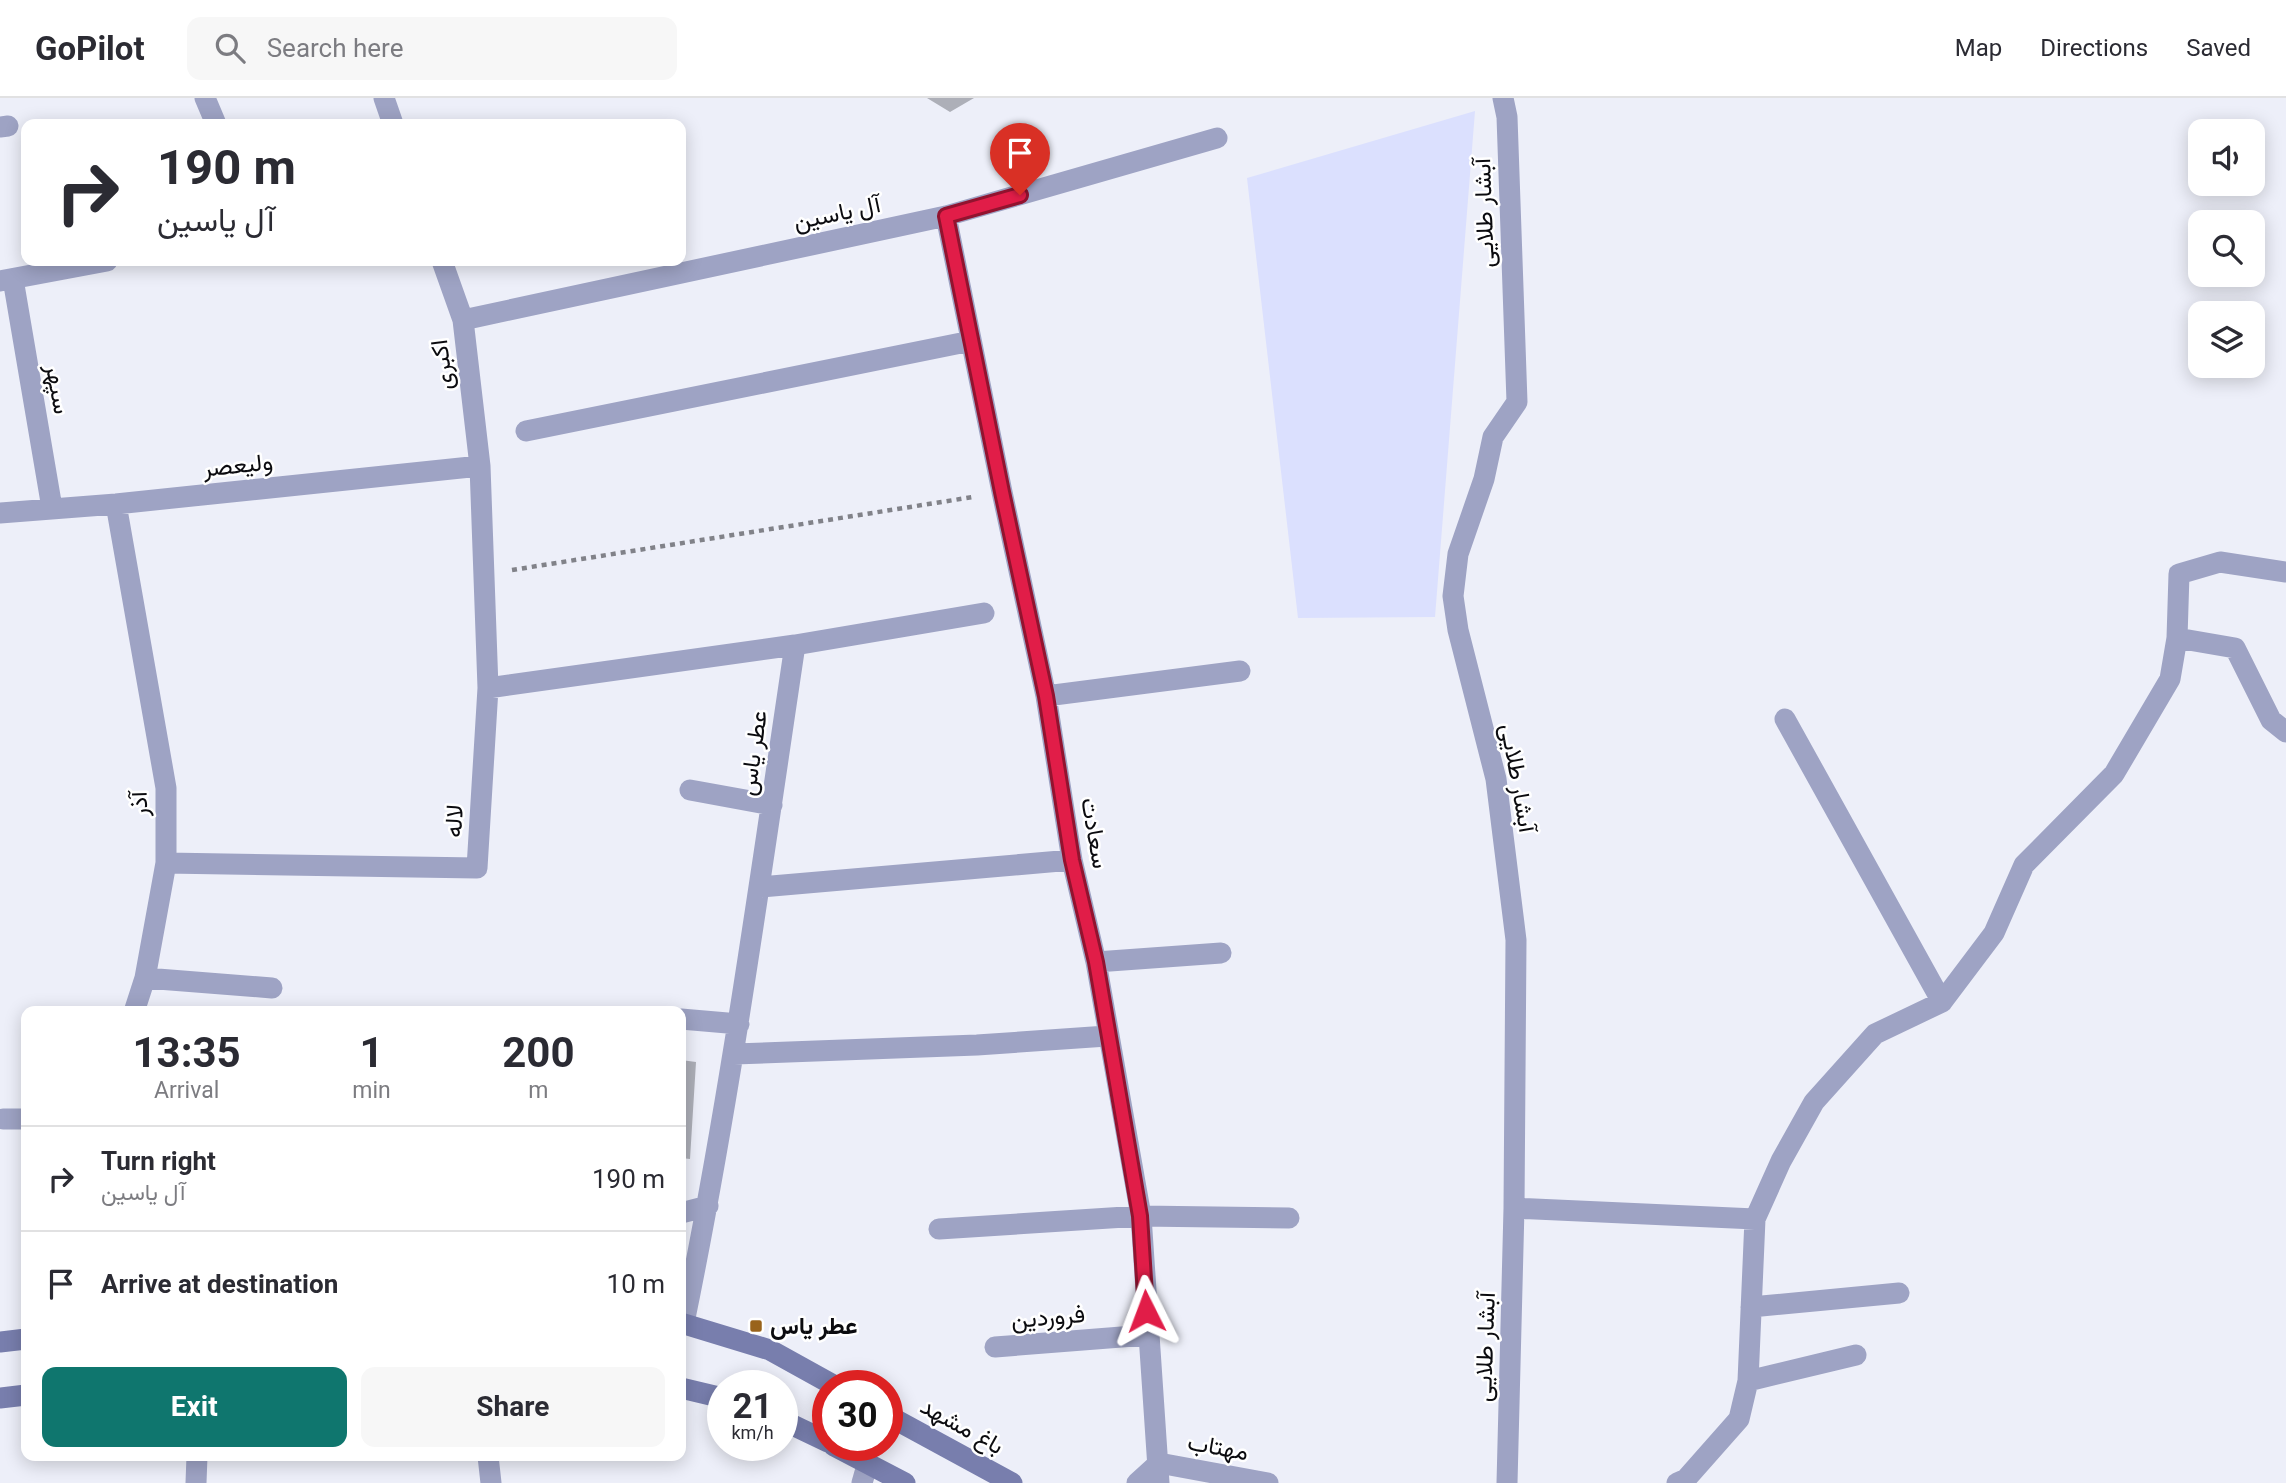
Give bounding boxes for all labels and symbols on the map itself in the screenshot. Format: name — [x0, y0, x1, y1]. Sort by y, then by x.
pin — [990, 123, 1050, 195]
street label: آبشار طلایی — [1468, 155, 1501, 268]
street label: آل یاسین — [791, 190, 885, 236]
street label: اکبری — [425, 338, 460, 392]
street label: سپهر — [38, 361, 76, 416]
street label: ولیعصر — [201, 447, 274, 484]
street label: عطر یاس — [733, 708, 774, 798]
street label: آبشار طلایی — [1494, 722, 1542, 837]
street label: آذر — [124, 788, 154, 818]
street label: سعادت — [1075, 795, 1115, 871]
street label: لاله — [439, 804, 469, 838]
position arrow — [1109, 1274, 1183, 1348]
street label: آبشار طلایی — [1469, 1289, 1502, 1402]
street label: فروردین — [1010, 1300, 1086, 1335]
place label: عطر یاس — [770, 1312, 858, 1341]
marker: عطر یاس — [748, 1318, 764, 1334]
speed limit sign: 30 — [812, 1370, 903, 1461]
street label: باغ مشهد — [915, 1392, 1009, 1462]
street label: مهتاب — [1185, 1428, 1251, 1467]

